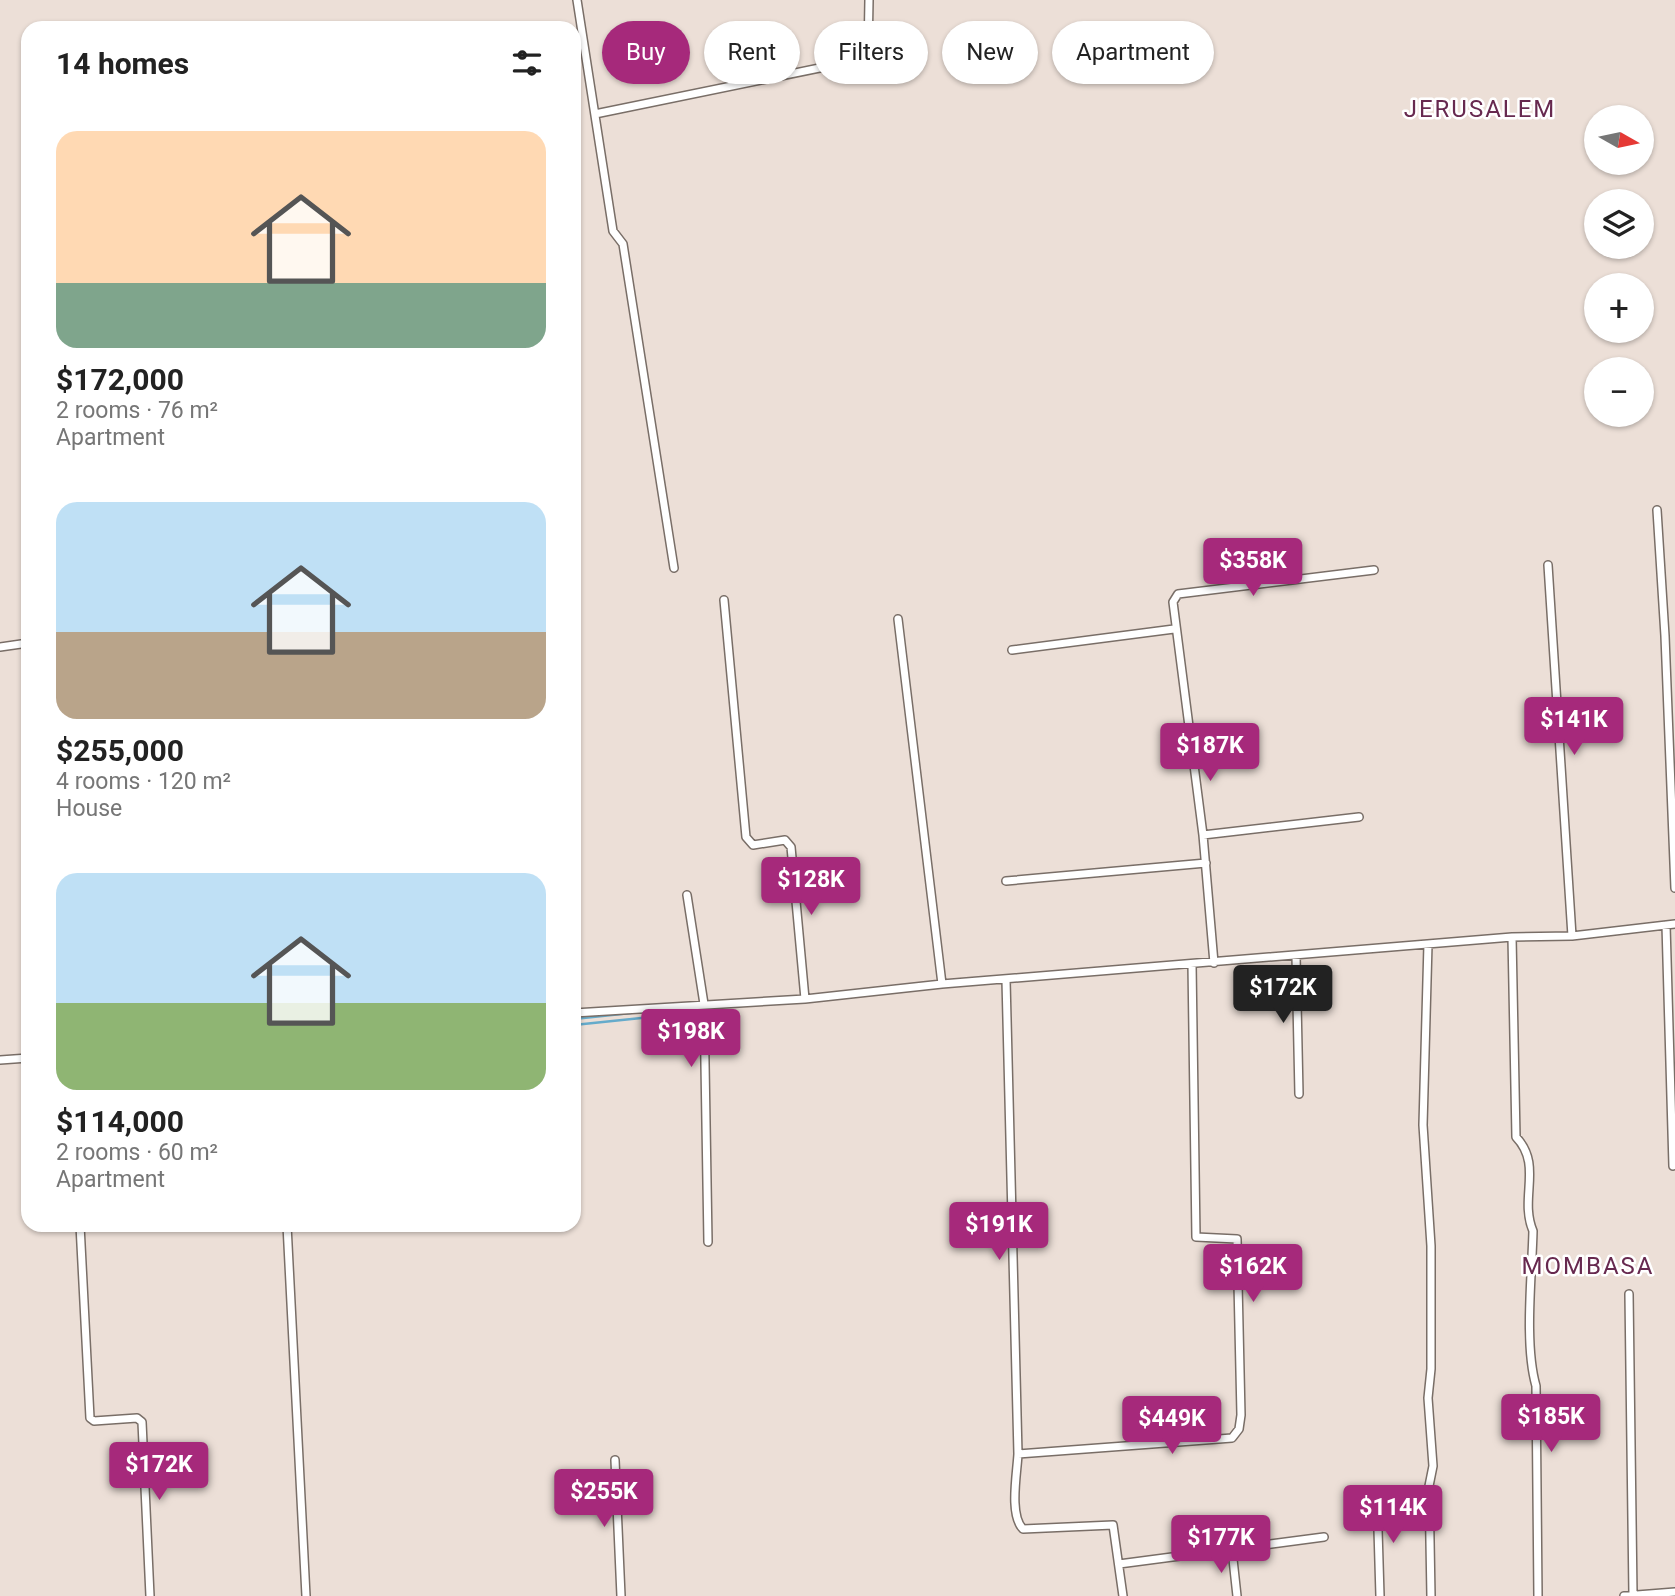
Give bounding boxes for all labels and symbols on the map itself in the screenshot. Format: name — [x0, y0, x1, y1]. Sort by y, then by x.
district label: JERUSALEM — [1404, 95, 1556, 123]
north arrow — [1584, 105, 1654, 175]
pin: $358K — [1204, 538, 1302, 598]
pin: $141K — [1525, 698, 1623, 757]
pin: $187K — [1161, 724, 1259, 783]
pin: $128K — [762, 858, 860, 917]
pin: $172K — [1234, 965, 1332, 1025]
pin: $198K — [642, 1010, 740, 1069]
pin: $191K — [950, 1202, 1048, 1262]
pin: $162K — [1204, 1244, 1302, 1304]
district label: MOMBASA — [1522, 1252, 1654, 1280]
pin: $185K — [1502, 1394, 1600, 1454]
pin: $449K — [1123, 1396, 1221, 1456]
pin: $172K — [110, 1442, 208, 1502]
pin: $255K — [555, 1470, 653, 1529]
pin: $114K — [1344, 1486, 1442, 1545]
pin: $177K — [1172, 1516, 1270, 1575]

